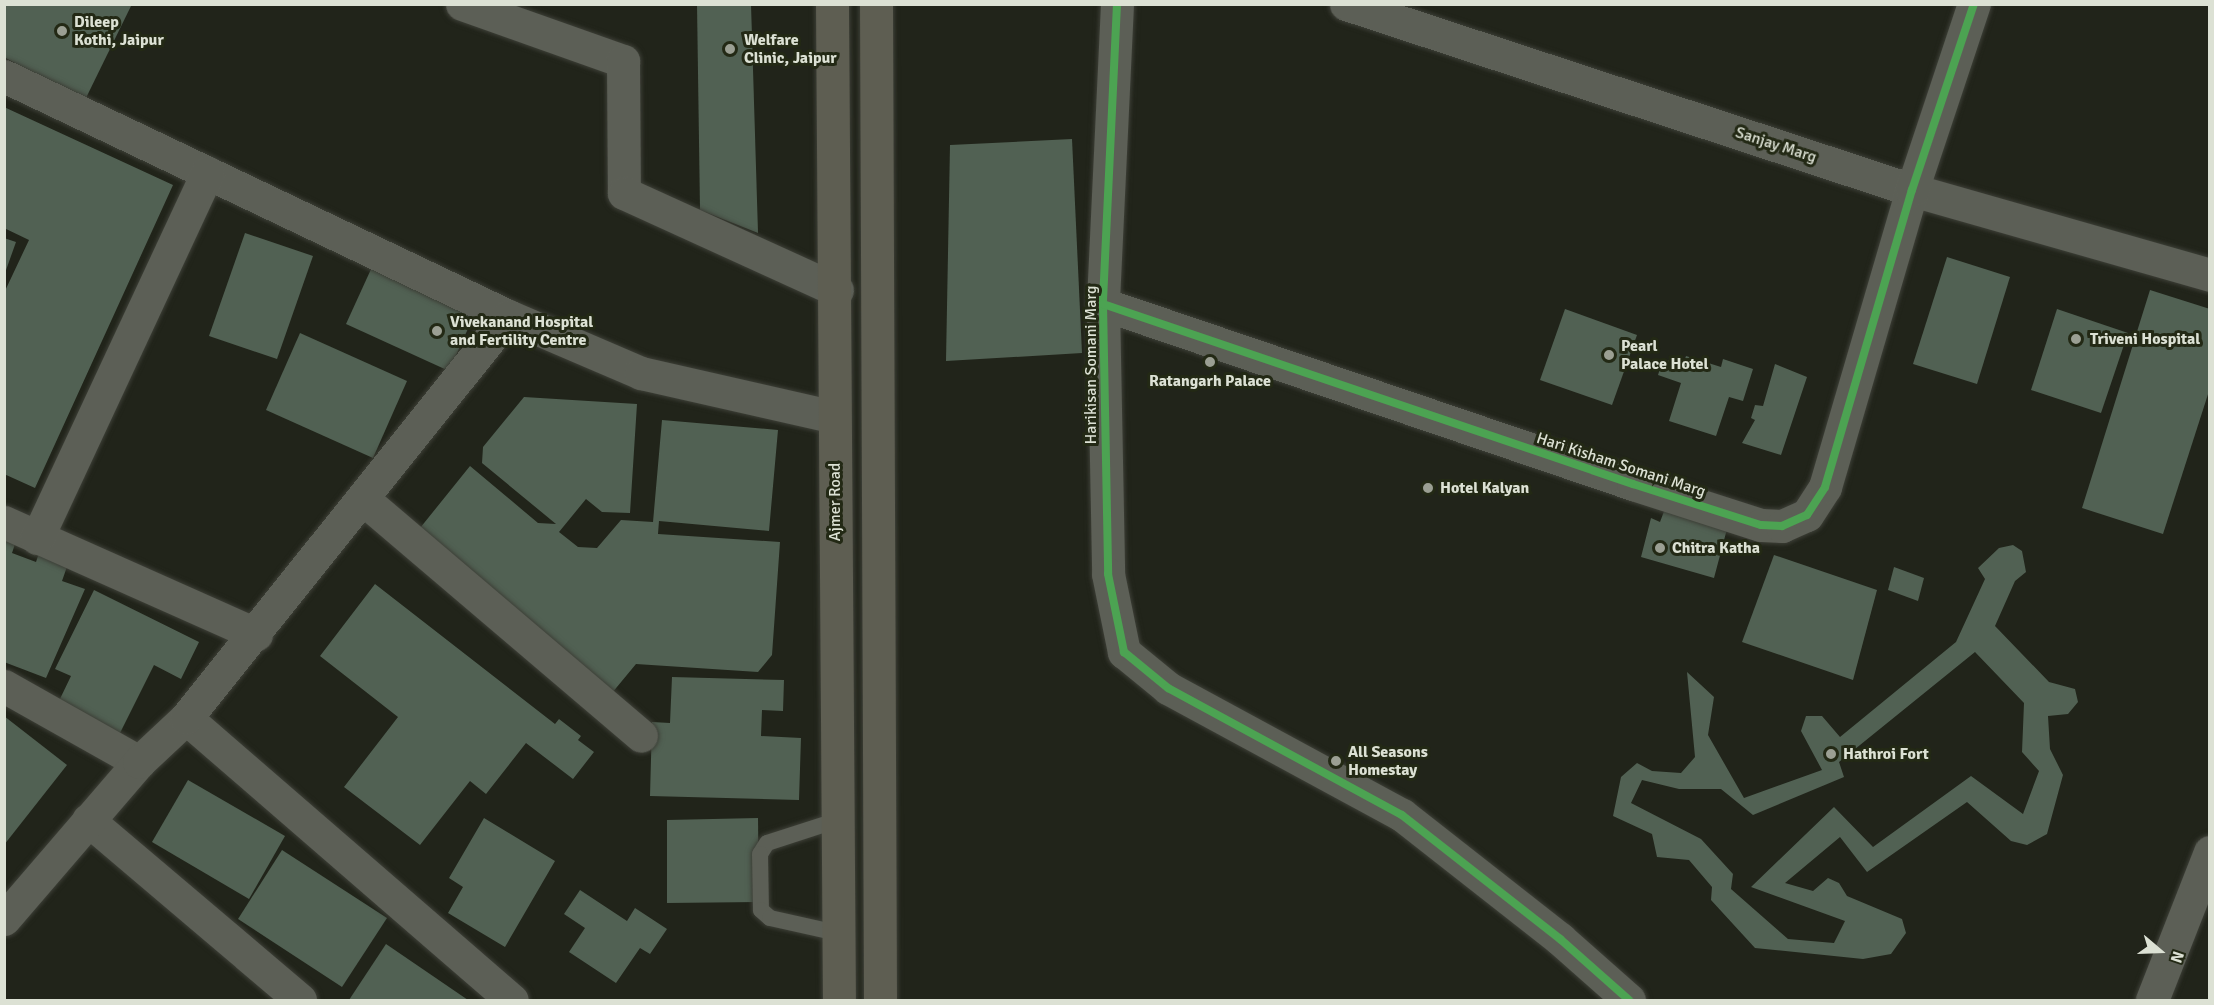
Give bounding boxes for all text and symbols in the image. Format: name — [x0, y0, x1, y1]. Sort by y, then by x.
place label: Dileep Kothi, Jaipur — [74, 12, 164, 50]
marker: Dileep Kothi, Jaipur — [55, 24, 69, 38]
place label: Welfare Clinic, Jaipur — [744, 30, 837, 68]
marker: Welfare Clinic, Jaipur — [721, 40, 739, 58]
street label: Sanjay Marg — [1733, 123, 1819, 167]
street label: Harikisan Somani Marg — [1081, 286, 1101, 444]
place label: Vivekanand Hospital and Fertility Centre — [450, 312, 593, 350]
marker: Vivekanand Hospital and Fertility Centre — [428, 322, 446, 340]
place label: Triveni Hospital — [2090, 329, 2200, 349]
marker: Triveni Hospital — [2067, 330, 2085, 348]
place label: Pearl Palace Hotel — [1621, 336, 1709, 374]
marker: Pearl Palace Hotel — [1602, 348, 1616, 362]
marker: Ratangarh Palace — [1203, 355, 1217, 369]
place label: Ratangarh Palace — [1149, 371, 1271, 391]
street label: Hari Kisham Somani Marg — [1534, 429, 1708, 501]
street label: Ajmer Road — [825, 463, 845, 541]
place label: Hotel Kalyan — [1440, 478, 1529, 498]
marker: Hotel Kalyan — [1421, 481, 1435, 495]
place label: Chitra Katha — [1672, 538, 1760, 558]
marker: Chitra Katha — [1653, 541, 1667, 555]
place label: All Seasons Homestay — [1348, 742, 1428, 780]
place label: Hathroi Fort — [1843, 744, 1929, 764]
marker: Hathroi Fort — [1824, 747, 1838, 761]
marker: All Seasons Homestay — [1329, 754, 1343, 768]
north arrow — [2130, 921, 2190, 981]
text: N — [2166, 948, 2188, 965]

